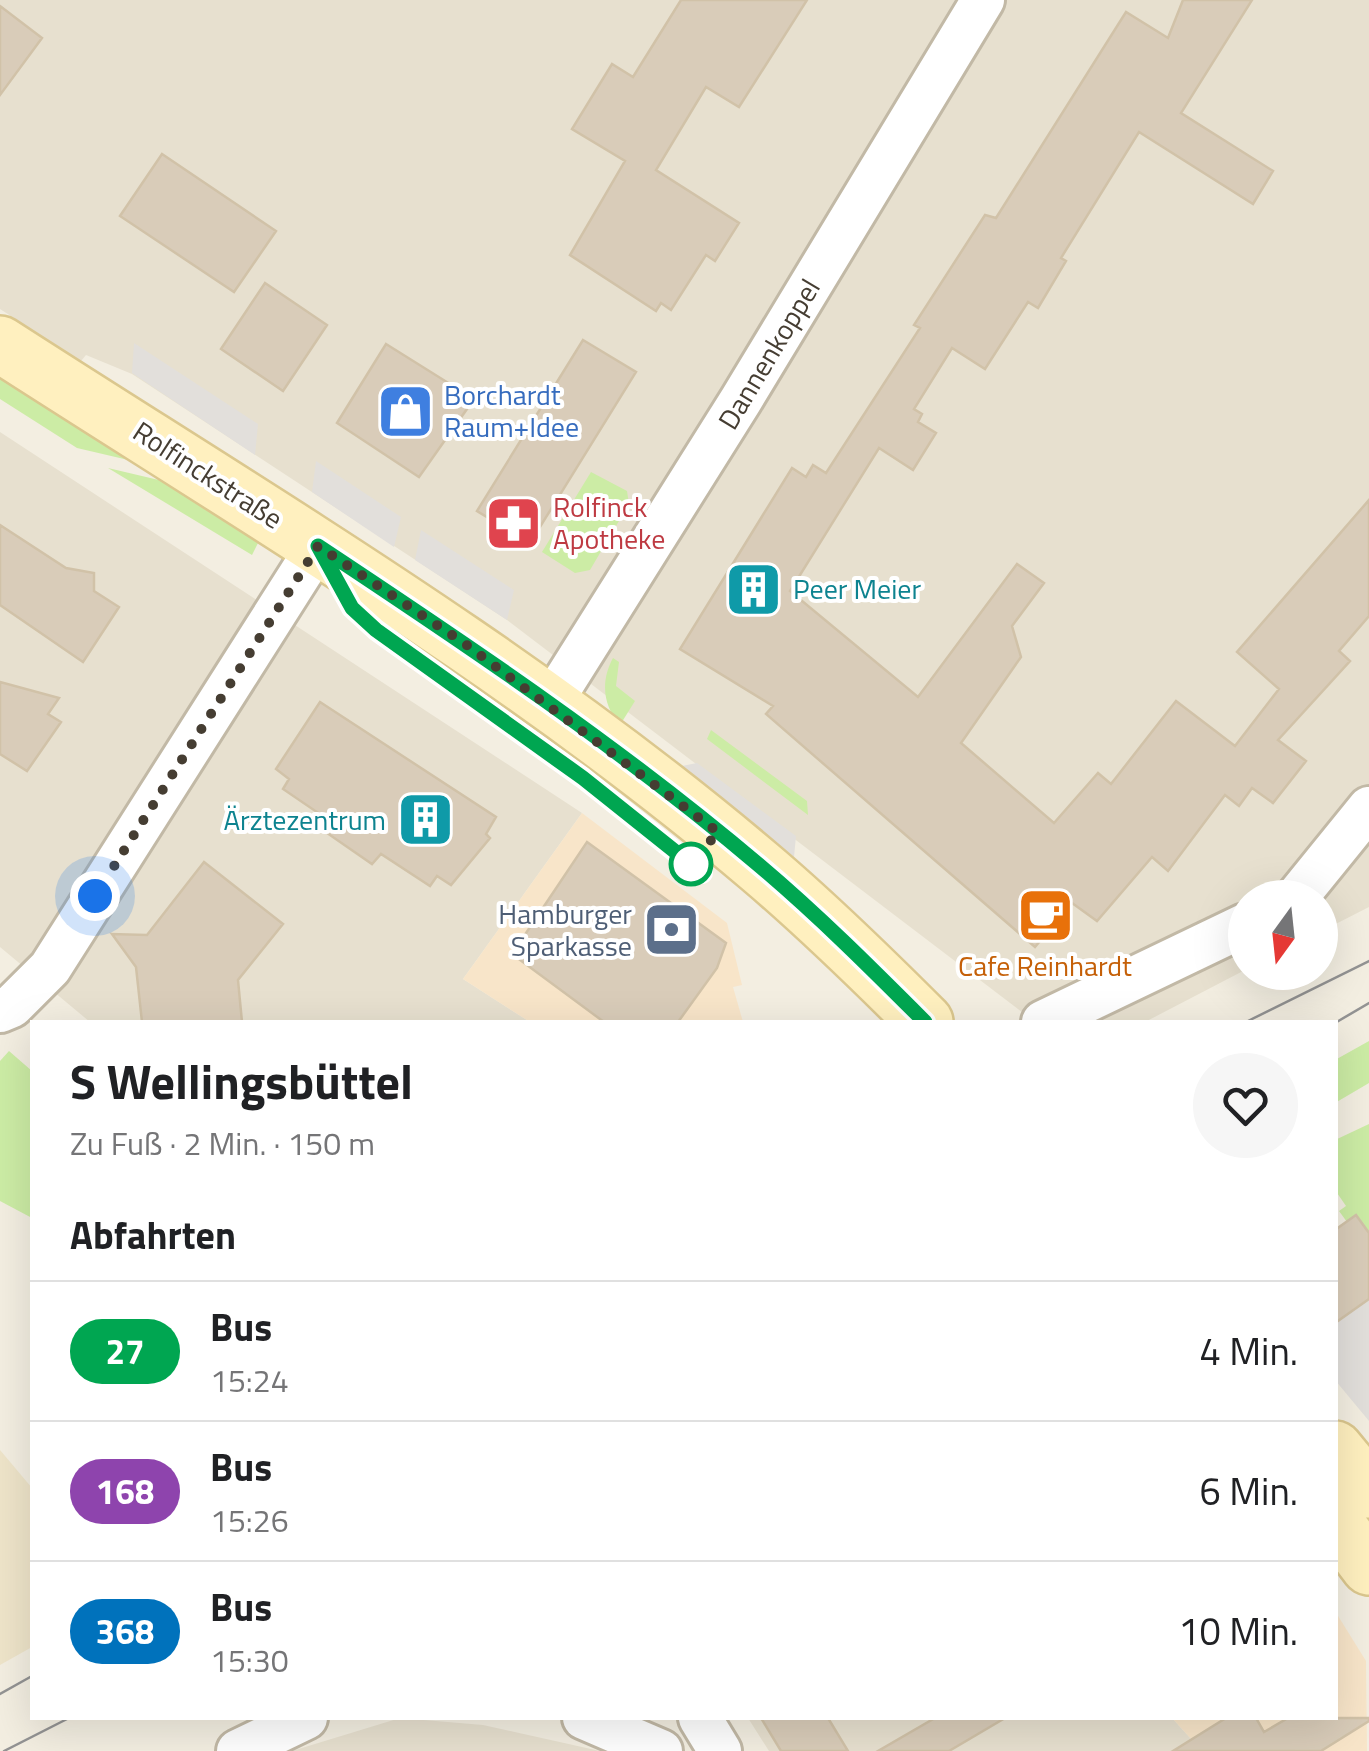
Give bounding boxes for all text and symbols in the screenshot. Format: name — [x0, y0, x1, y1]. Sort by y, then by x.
street label: Dannenkoppel — [707, 270, 831, 437]
place label: Borchardt Raum+Idee — [444, 373, 579, 448]
shop icon: Borchardt Raum+Idee — [375, 381, 435, 441]
street label: Rolfinckstraße — [125, 410, 292, 539]
place label: Rolfinck Apotheke — [553, 485, 665, 560]
pharmacy icon: Rolfinck Apotheke — [484, 493, 544, 553]
building icon: Peer Meier — [724, 559, 784, 619]
place label: Peer Meier — [793, 567, 921, 610]
building icon: Ärztezentrum — [395, 790, 455, 850]
place label: Ärztezentrum — [223, 798, 386, 841]
unlabelled marker — [670, 843, 712, 885]
your location — [70, 871, 120, 921]
north arrow — [1228, 880, 1338, 990]
map controls — [1228, 880, 1338, 990]
cafe icon: Cafe Reinhardt — [1015, 885, 1075, 945]
place label: Hamburger Sparkasse — [498, 892, 632, 967]
bank icon: Hamburger Sparkasse — [641, 900, 701, 960]
place label: Cafe Reinhardt — [958, 944, 1132, 987]
text: S Wellingsbüttel — [70, 1045, 413, 1118]
button: heart — [1193, 1053, 1298, 1158]
text: Zu Fuß · 2 Min. · 150 m — [70, 1119, 375, 1167]
text: Abfahrten — [70, 1206, 236, 1264]
text: Bus — [210, 1298, 272, 1356]
text: 4 Min. — [1200, 1322, 1298, 1380]
text: 27 — [105, 1324, 145, 1378]
text: 15:24 — [210, 1356, 289, 1404]
text: Bus — [210, 1438, 272, 1496]
text: 6 Min. — [1200, 1462, 1298, 1520]
text: 168 — [96, 1464, 154, 1518]
text: 15:26 — [210, 1496, 289, 1544]
text: Bus — [210, 1578, 272, 1636]
text: 10 Min. — [1178, 1602, 1298, 1660]
text: 368 — [96, 1604, 154, 1658]
text: 15:30 — [210, 1636, 289, 1684]

